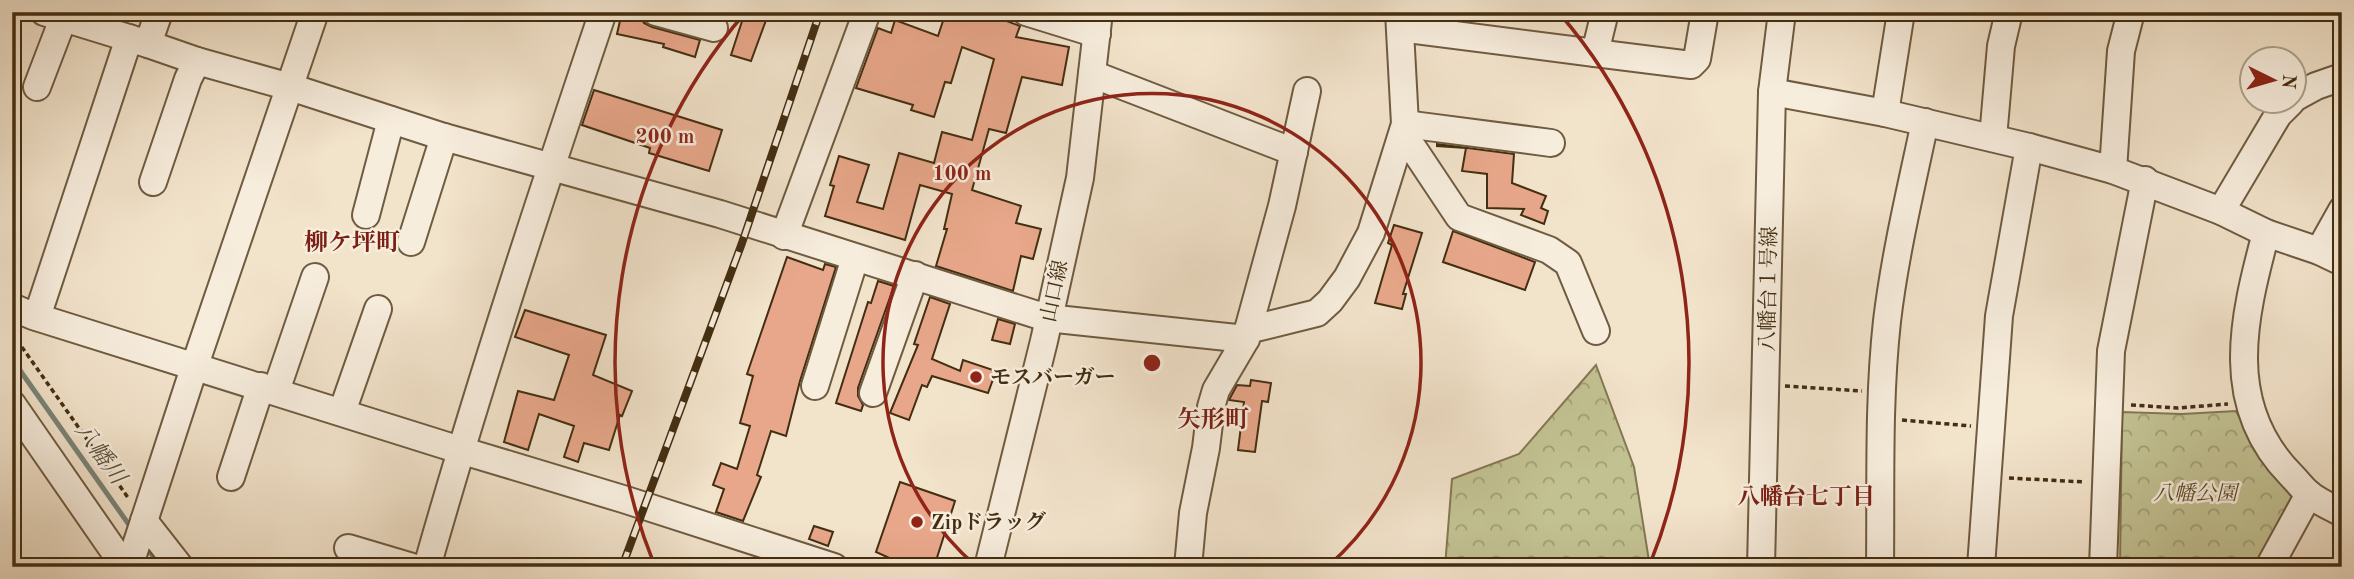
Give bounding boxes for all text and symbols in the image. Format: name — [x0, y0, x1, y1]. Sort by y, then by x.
north arrow — [2238, 46, 2308, 116]
text: N — [2277, 73, 2298, 90]
text: 200 m — [635, 127, 695, 148]
text: 100 m — [932, 164, 992, 185]
street label: 八幡台１号線 — [1756, 226, 1781, 352]
district label: 柳ケ坪町 — [304, 229, 400, 256]
street label: 山口線 — [1037, 258, 1072, 324]
centre of rings — [1140, 351, 1164, 375]
place label: モスバーガー — [990, 366, 1116, 389]
marker: モスバーガー — [968, 369, 984, 385]
district label: 矢形町 — [1177, 406, 1249, 433]
water label: 八幡川 — [70, 418, 133, 491]
park label: 八幡公園 — [2153, 482, 2240, 505]
district label: 八幡台七丁目 — [1737, 484, 1875, 509]
place label: Zipドラッグ — [931, 511, 1046, 534]
marker: Zipドラッグ — [909, 514, 925, 530]

